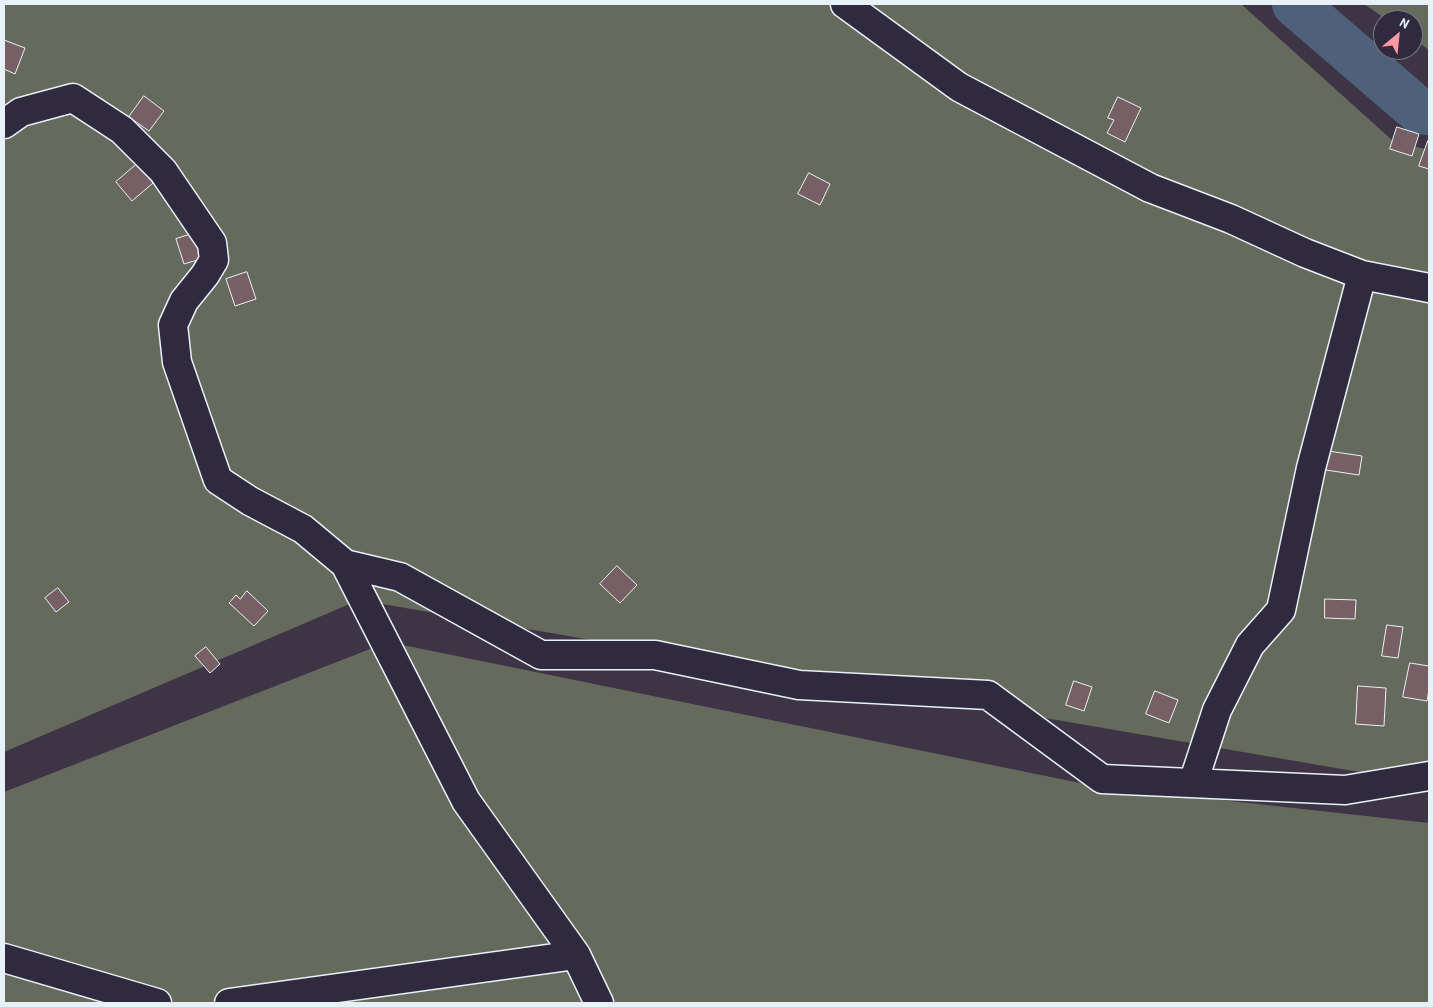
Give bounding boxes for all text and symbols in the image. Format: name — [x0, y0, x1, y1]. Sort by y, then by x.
north arrow — [1373, 10, 1423, 60]
text: N — [1397, 12, 1413, 32]

